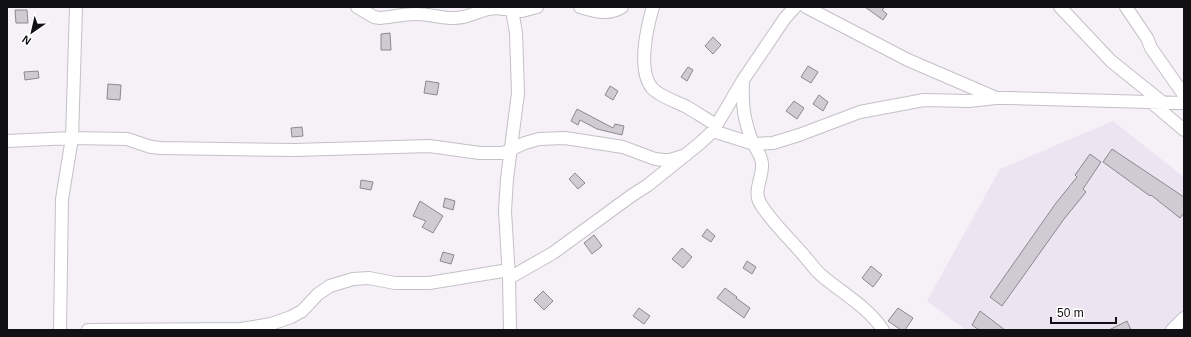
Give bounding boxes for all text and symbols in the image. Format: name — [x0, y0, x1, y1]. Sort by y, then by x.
north arrow — [12, 12, 52, 52]
text: N — [20, 33, 33, 47]
scale bar — [1051, 299, 1116, 325]
text: 50 m — [1057, 306, 1084, 320]

